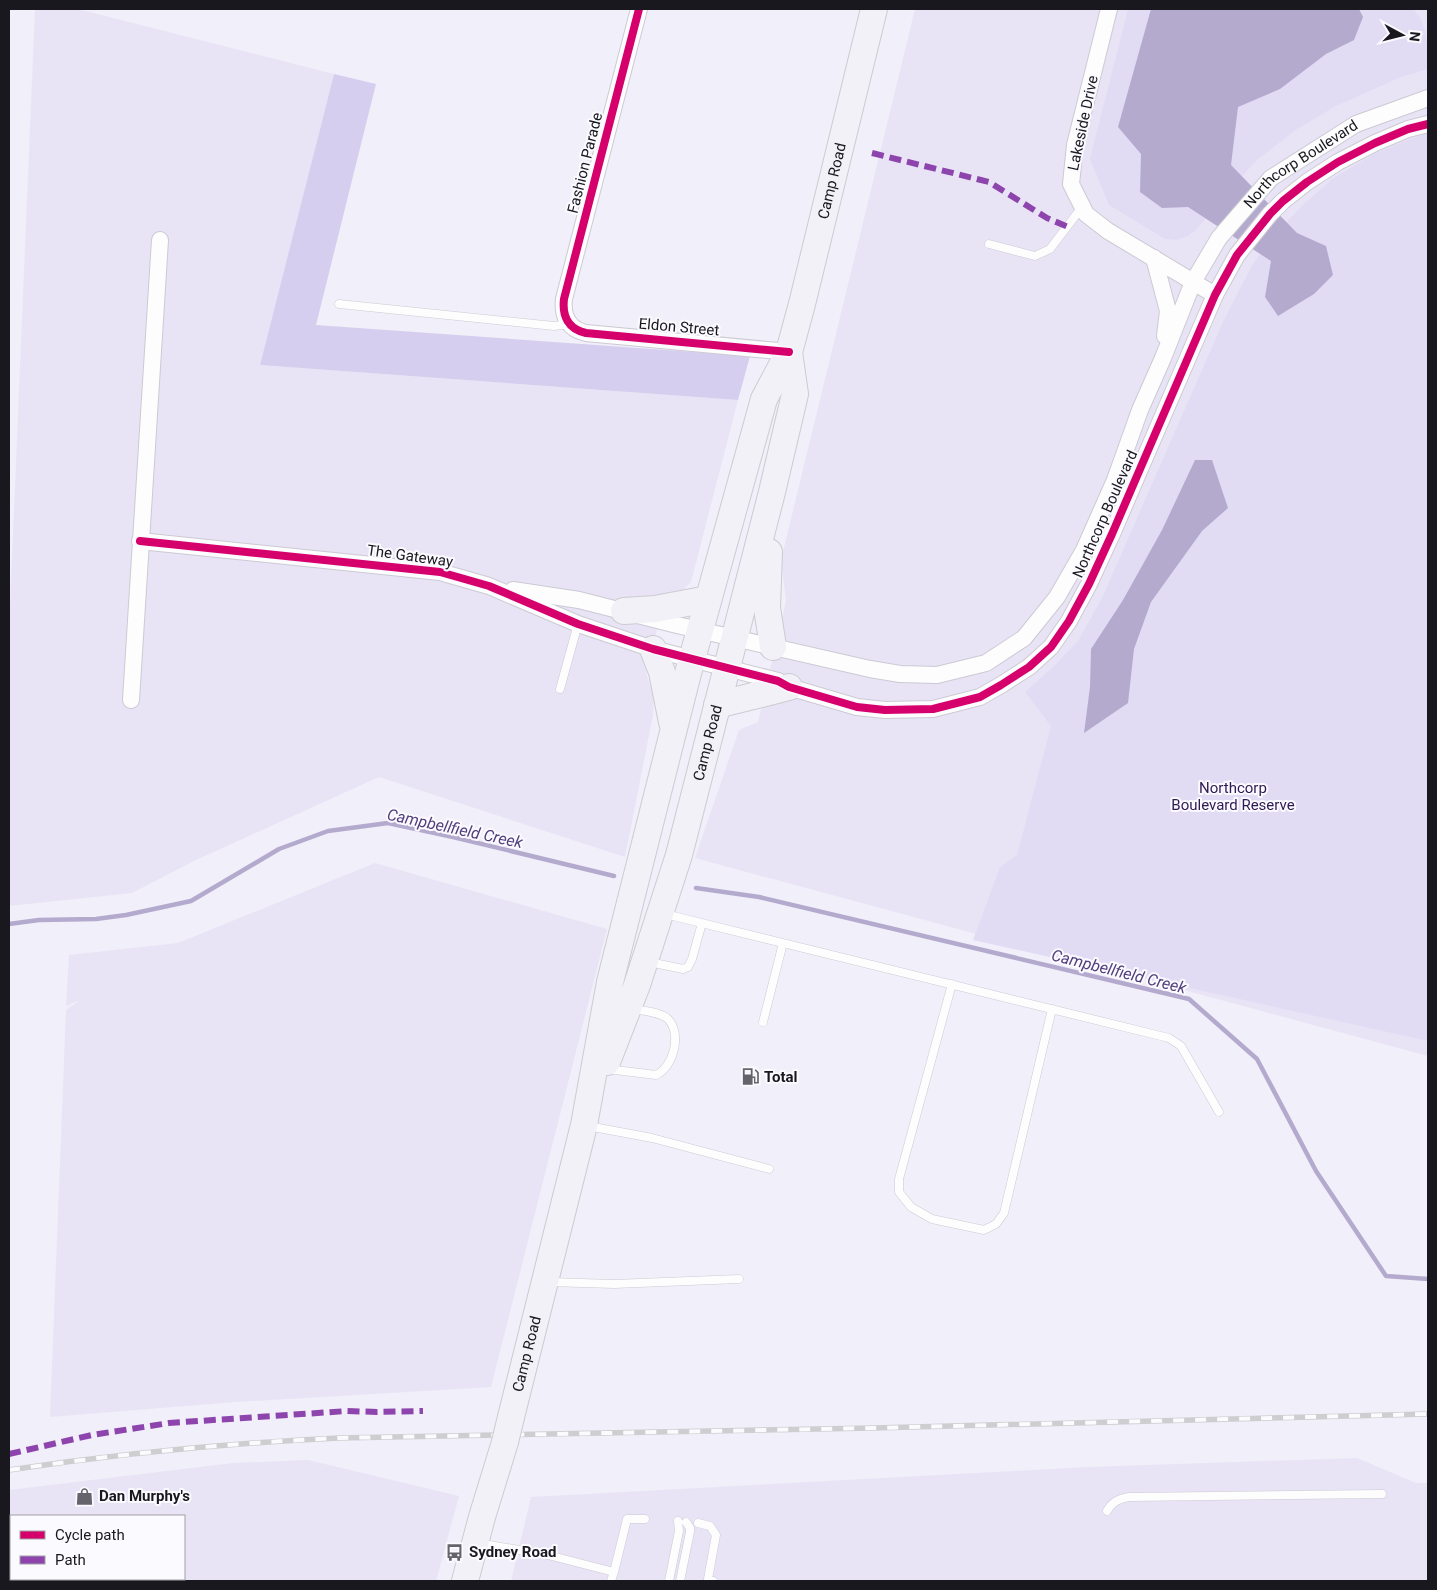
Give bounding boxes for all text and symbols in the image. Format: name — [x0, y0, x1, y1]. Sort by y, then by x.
north arrow — [1377, 10, 1427, 60]
text: N — [1406, 31, 1423, 42]
street label: Lakeside Drive — [1064, 74, 1102, 172]
street label: Fashion Parade — [564, 111, 606, 215]
street label: Northcorp Boulevard — [1240, 116, 1361, 212]
street label: Camp Road — [814, 141, 850, 221]
street label: Eldon Street — [638, 315, 720, 339]
street label: Northcorp Boulevard — [1069, 447, 1141, 581]
street label: The Gateway — [366, 541, 454, 571]
street label: Camp Road — [689, 703, 726, 783]
park label: Northcorp Boulevard Reserve — [1171, 779, 1295, 814]
water label: Campbellfield Creek — [385, 805, 526, 852]
water label: Campbellfield Creek — [1050, 946, 1189, 998]
fuel station icon: Total — [740, 1067, 760, 1087]
place label: Total — [764, 1068, 798, 1086]
street label: Camp Road — [509, 1314, 545, 1394]
shop icon: Dan Murphy's — [75, 1486, 95, 1506]
place label: Dan Murphy's — [99, 1487, 190, 1505]
legend — [10, 1515, 185, 1580]
text: Cycle path — [55, 1526, 125, 1544]
bus stop icon: Sydney Road — [445, 1542, 465, 1562]
place label: Sydney Road — [469, 1543, 556, 1561]
text: Path — [55, 1551, 86, 1569]

